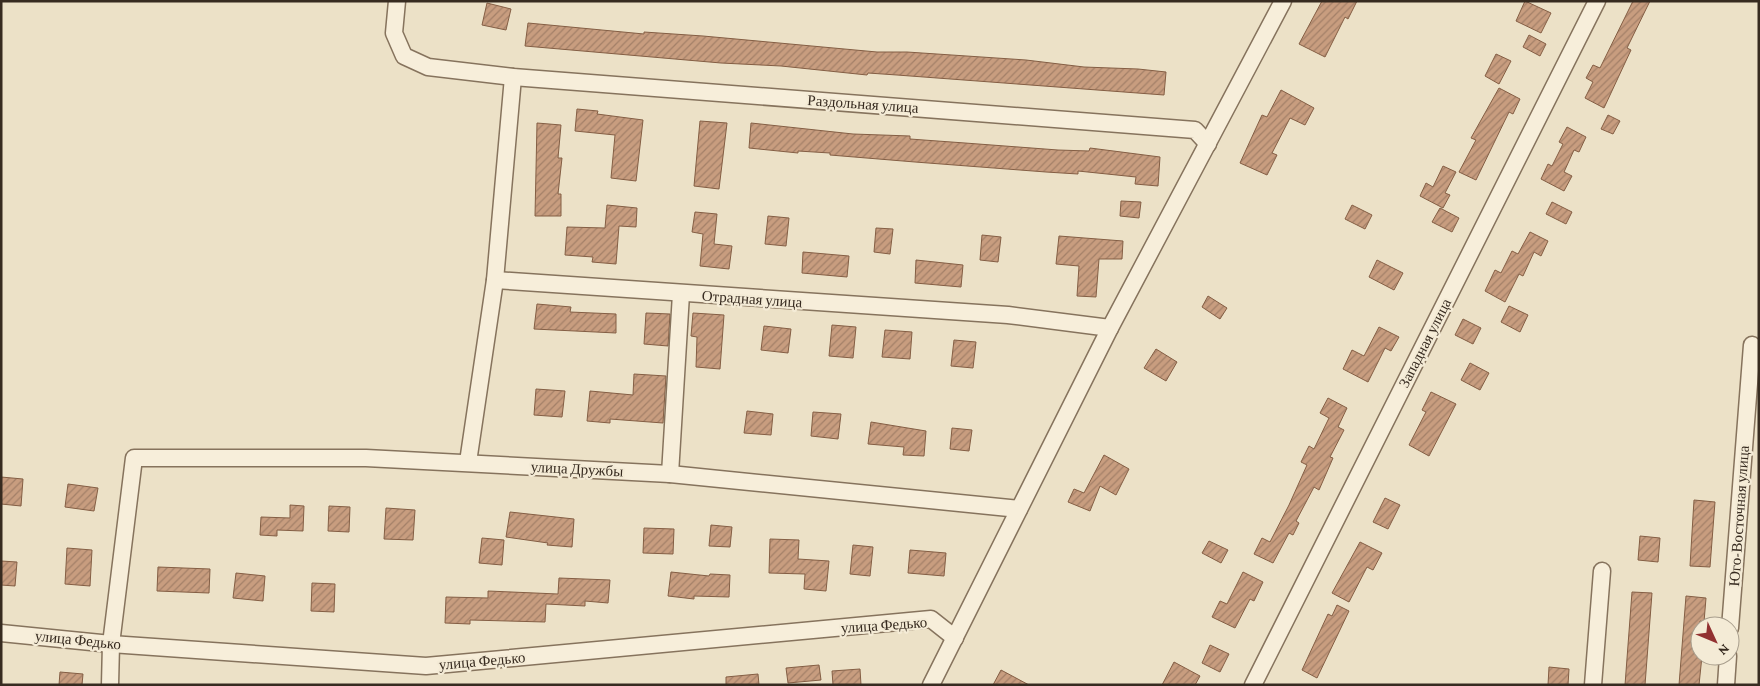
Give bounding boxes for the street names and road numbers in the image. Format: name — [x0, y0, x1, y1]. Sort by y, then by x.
street label: Раздольная улица — [807, 92, 919, 116]
street label: Отрадная улица — [701, 288, 803, 311]
street label: Западная улица — [1396, 296, 1454, 390]
street label: Юго-Восточная улица — [1726, 445, 1752, 587]
street label: улица Дружбы — [530, 459, 624, 479]
street label: улица Федько — [840, 614, 928, 636]
street label: улица Федько — [34, 628, 122, 652]
street label: улица Федько — [438, 649, 526, 673]

